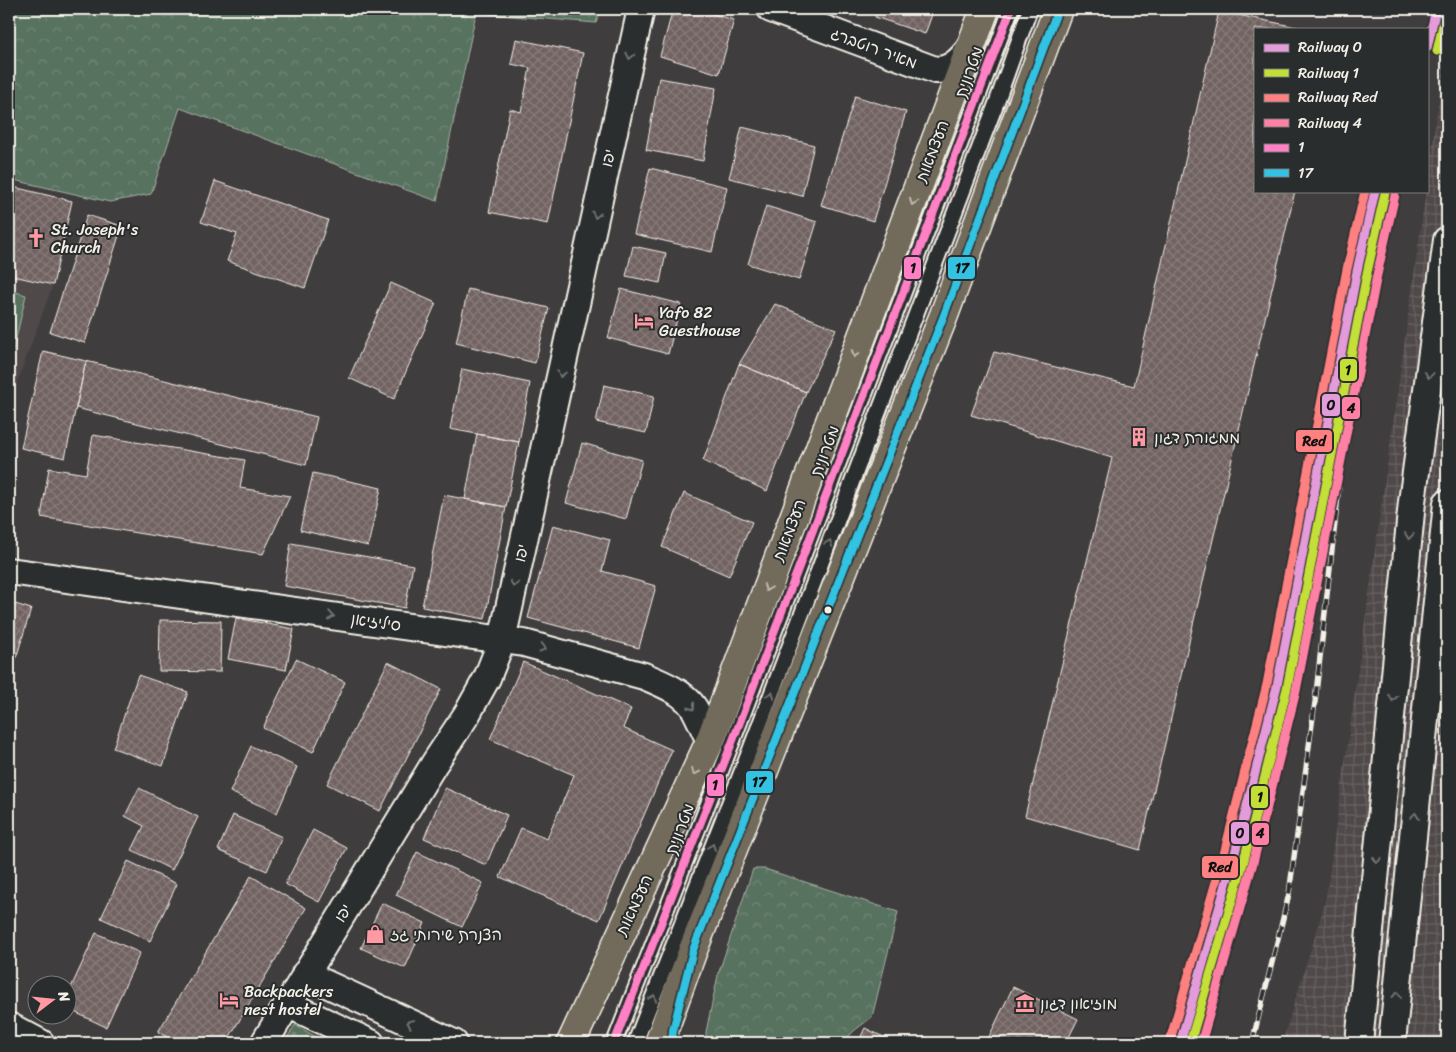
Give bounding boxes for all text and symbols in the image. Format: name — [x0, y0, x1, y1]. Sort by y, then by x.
street label: מאיר רוטברג — [826, 19, 922, 77]
legend — [1254, 28, 1428, 192]
text: Railway 0 — [1298, 34, 1362, 60]
street label: מטרונית — [946, 42, 992, 102]
one-way arrow — [626, 52, 636, 61]
text: Railway 1 — [1298, 60, 1359, 86]
text: Railway Red — [1298, 84, 1378, 110]
text: Railway 4 — [1298, 110, 1362, 136]
street label: העצמאות — [906, 115, 957, 187]
text: 1 — [1298, 134, 1304, 160]
street label: יפו — [592, 146, 624, 170]
text: 17 — [1298, 160, 1314, 186]
one-way arrow — [909, 197, 919, 206]
one-way arrow — [591, 211, 601, 220]
place label: St. Joseph's Church — [51, 215, 139, 262]
church icon: St. Joseph's Church — [25, 227, 47, 249]
line badge: 1 — [903, 256, 922, 280]
text: 1 — [910, 256, 916, 281]
line badge: 17 — [947, 256, 976, 280]
text: 17 — [955, 256, 970, 281]
place label: Yafo 82 Guesthouse — [659, 298, 741, 345]
hotel icon: Yafo 82 Guesthouse — [633, 310, 655, 332]
one-way arrow — [851, 349, 861, 358]
line badge: 1 — [1339, 358, 1358, 382]
text: 1 — [1345, 358, 1351, 383]
one-way arrow — [556, 369, 566, 378]
one-way arrow — [1424, 371, 1435, 379]
line badge: 0 — [1321, 393, 1341, 417]
text: 0 — [1327, 393, 1336, 418]
line badge: 4 — [1341, 396, 1361, 420]
text: 4 — [1346, 396, 1356, 421]
street label: מטרונית — [802, 421, 848, 481]
place label: ממגורת דגון — [1154, 423, 1240, 452]
building icon: ממגורת דגון — [1128, 426, 1150, 448]
line badge: Red — [1295, 429, 1333, 453]
text: Red — [1301, 429, 1327, 454]
street label: העצמאות — [763, 494, 814, 566]
one-way arrow — [1404, 532, 1415, 540]
one-way arrow — [822, 539, 833, 548]
street label: יפו — [505, 541, 537, 565]
one-way arrow — [510, 579, 520, 588]
one-way arrow — [763, 583, 773, 592]
street label: סיליזיאן — [349, 604, 403, 640]
unlabelled marker — [823, 605, 833, 615]
one-way arrow — [327, 610, 335, 621]
one-way arrow — [539, 642, 548, 653]
one-way arrow — [764, 691, 775, 700]
one-way arrow — [1388, 694, 1399, 702]
one-way arrow — [686, 701, 695, 711]
one-way arrow — [691, 767, 702, 776]
line badge: 17 — [745, 770, 774, 794]
text: 17 — [752, 770, 767, 795]
line badge: 1 — [706, 773, 725, 797]
text: 1 — [712, 773, 718, 798]
line badge: 1 — [1250, 785, 1269, 809]
text: 1 — [1257, 785, 1263, 810]
street label: מטרונית — [657, 799, 703, 859]
one-way arrow — [1409, 811, 1420, 819]
line badge: 0 — [1230, 821, 1250, 845]
text: 0 — [1236, 821, 1245, 846]
text: 4 — [1255, 821, 1265, 846]
line badge: 4 — [1251, 822, 1270, 846]
one-way arrow — [706, 843, 716, 851]
line badge: Red — [1201, 855, 1239, 879]
text: Red — [1207, 855, 1233, 880]
one-way arrow — [1372, 856, 1383, 864]
street label: העצמאות — [607, 869, 661, 942]
street label: יפו — [326, 898, 360, 928]
place label: הצנרת שירותי גז — [390, 920, 502, 949]
shop icon: הצנרת שירותי גז — [364, 923, 386, 945]
north arrow — [28, 974, 78, 1024]
place label: Backpackers nest hostel — [244, 977, 334, 1024]
text: N — [50, 987, 77, 1005]
hotel icon: Backpackers nest hostel — [218, 989, 240, 1011]
place label: מוזיאון דגון — [1040, 989, 1117, 1018]
one-way arrow — [1391, 990, 1402, 998]
museum icon: מוזיאון דגון — [1014, 992, 1036, 1014]
one-way arrow — [646, 994, 657, 1003]
one-way arrow — [406, 1018, 415, 1029]

